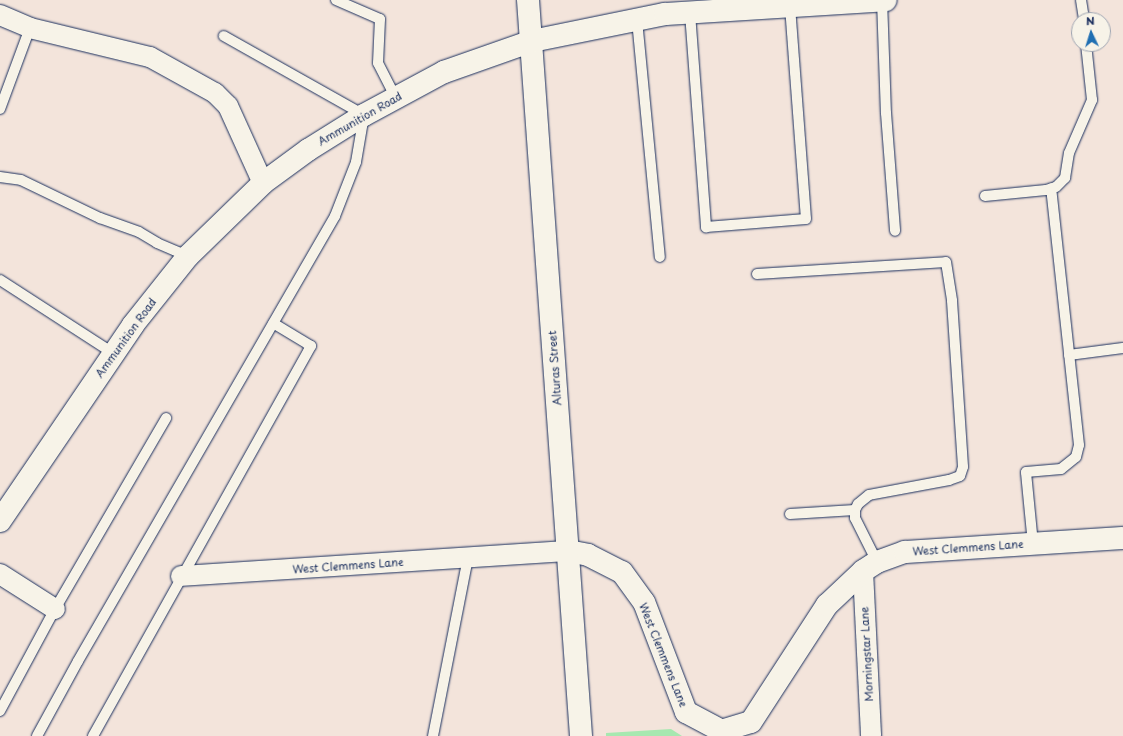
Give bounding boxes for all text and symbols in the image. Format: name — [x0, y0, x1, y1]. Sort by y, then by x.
north arrow — [1071, 12, 1111, 52]
text: N — [1085, 12, 1095, 29]
street label: Ammunition Road — [315, 89, 405, 149]
street label: Ammunition Road — [93, 296, 159, 380]
street label: Alturas Street — [546, 330, 564, 406]
street label: West Clemmens Lane — [911, 537, 1025, 559]
street label: West Clemmens Lane — [291, 555, 405, 577]
street label: West Clemmens Lane — [636, 600, 690, 710]
street label: Morningstar Lane — [858, 606, 876, 702]

